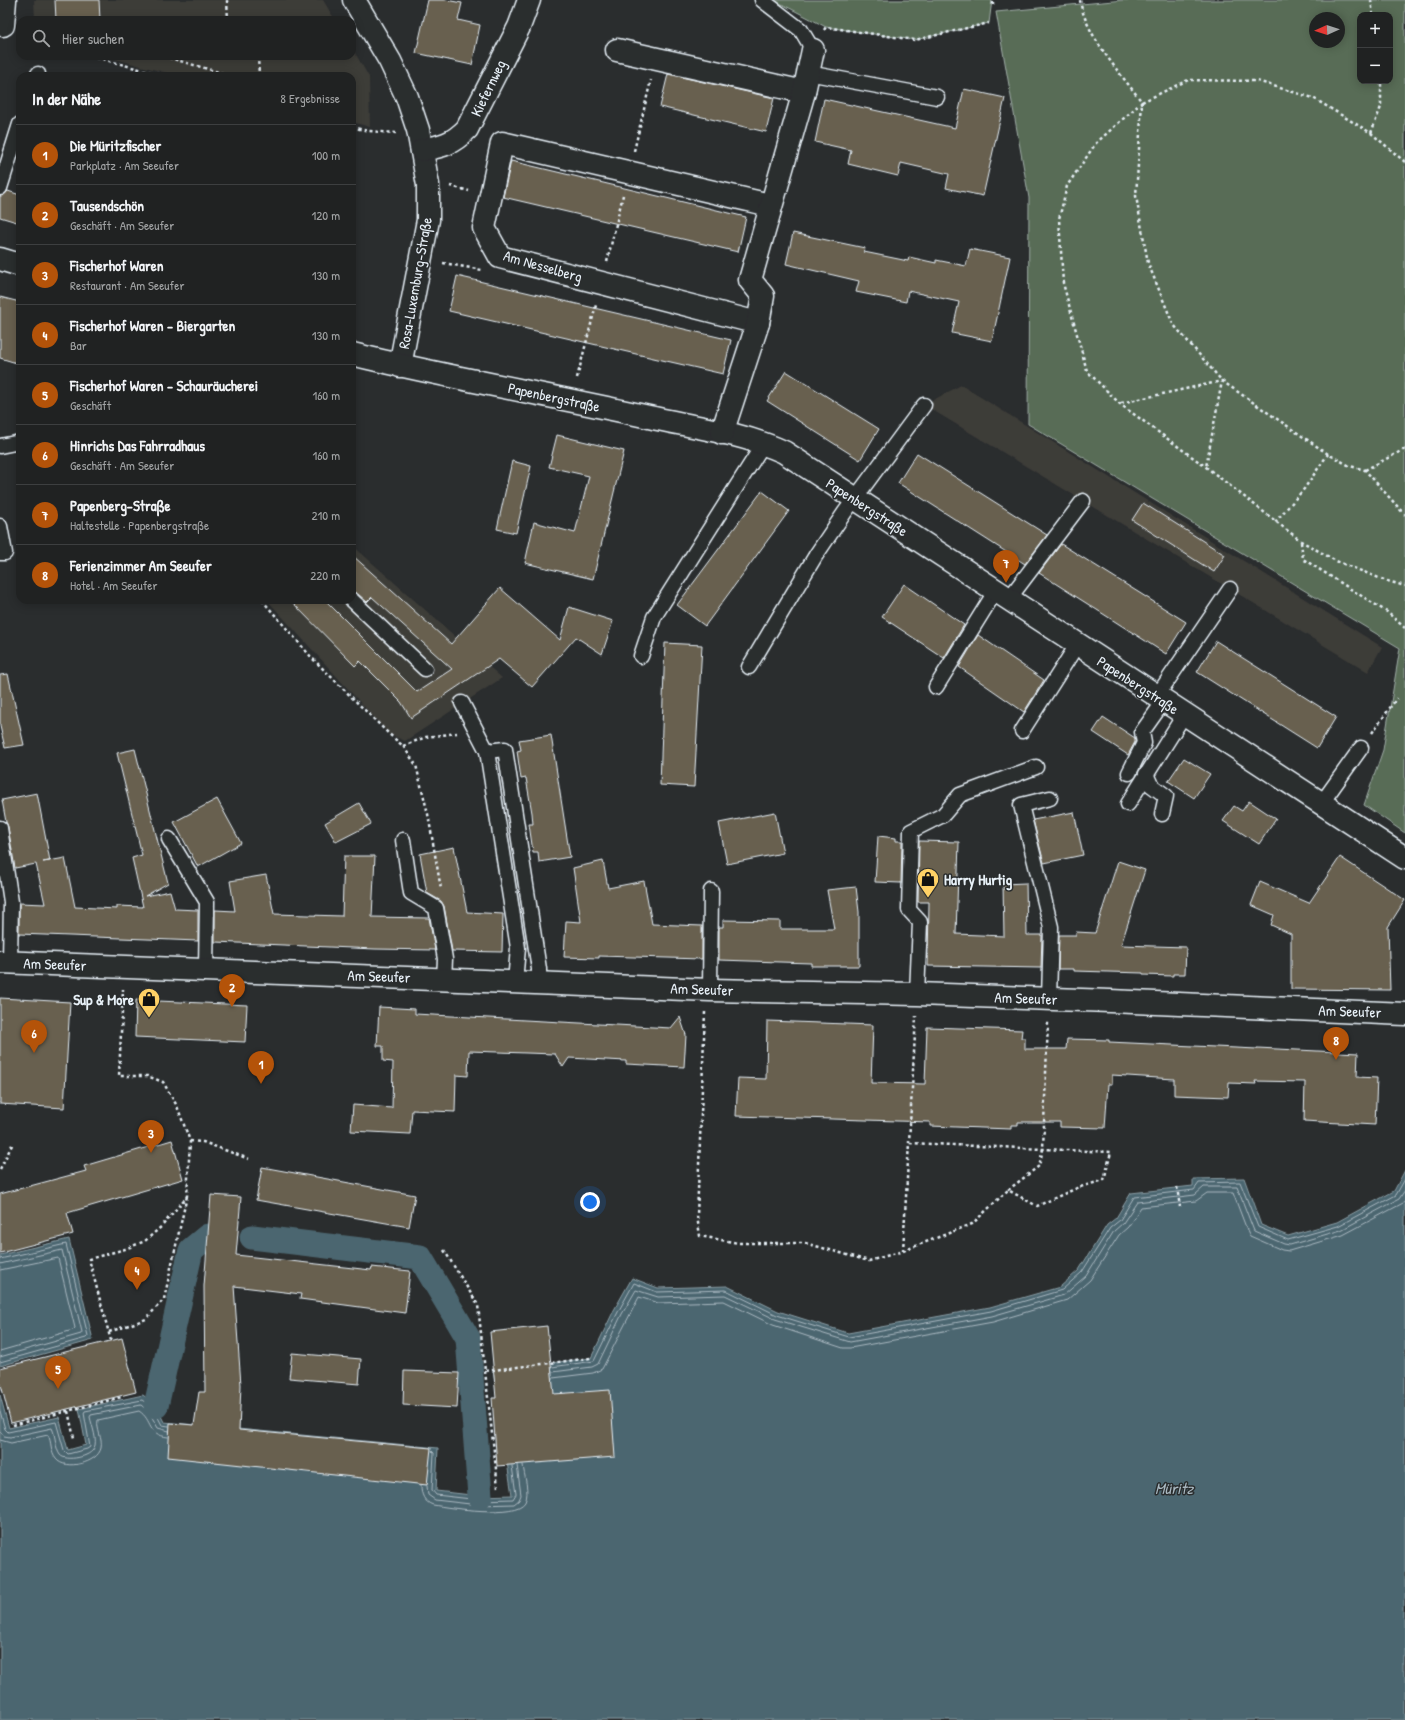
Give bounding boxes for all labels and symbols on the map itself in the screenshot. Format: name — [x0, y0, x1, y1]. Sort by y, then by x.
north arrow — [1309, 12, 1345, 48]
street label: Kiefernweg — [465, 56, 511, 120]
street label: Rosa-Luxemburg-Straße — [393, 215, 437, 350]
street label: Am Nesselberg — [501, 245, 585, 287]
street label: Papenbergstraße — [506, 377, 602, 417]
street label: Papenbergstraße — [822, 473, 912, 541]
pin: 7 — [993, 550, 1019, 583]
street label: Papenbergstraße — [1093, 651, 1183, 719]
shop icon: Harry Hurtig — [915, 866, 941, 899]
place label: Harry Hurtig — [944, 869, 1013, 891]
street label: Am Seeufer — [23, 952, 87, 976]
street label: Am Seeufer — [347, 964, 411, 988]
pin: 2 — [219, 974, 245, 1007]
street label: Am Seeufer — [670, 977, 734, 1001]
shop icon: Sup & More — [136, 986, 162, 1019]
street label: Am Seeufer — [994, 986, 1058, 1010]
place label: Sup & More — [73, 989, 134, 1011]
street label: Am Seeufer — [1318, 999, 1382, 1023]
pin: 6 — [21, 1020, 47, 1053]
pin: 8 — [1323, 1027, 1349, 1060]
pin: 1 — [248, 1051, 274, 1084]
pin: 3 — [138, 1120, 164, 1153]
your location — [580, 1192, 600, 1212]
pin: 4 — [124, 1257, 150, 1290]
pin: 5 — [45, 1356, 71, 1389]
water label: Müritz — [1155, 1477, 1194, 1499]

